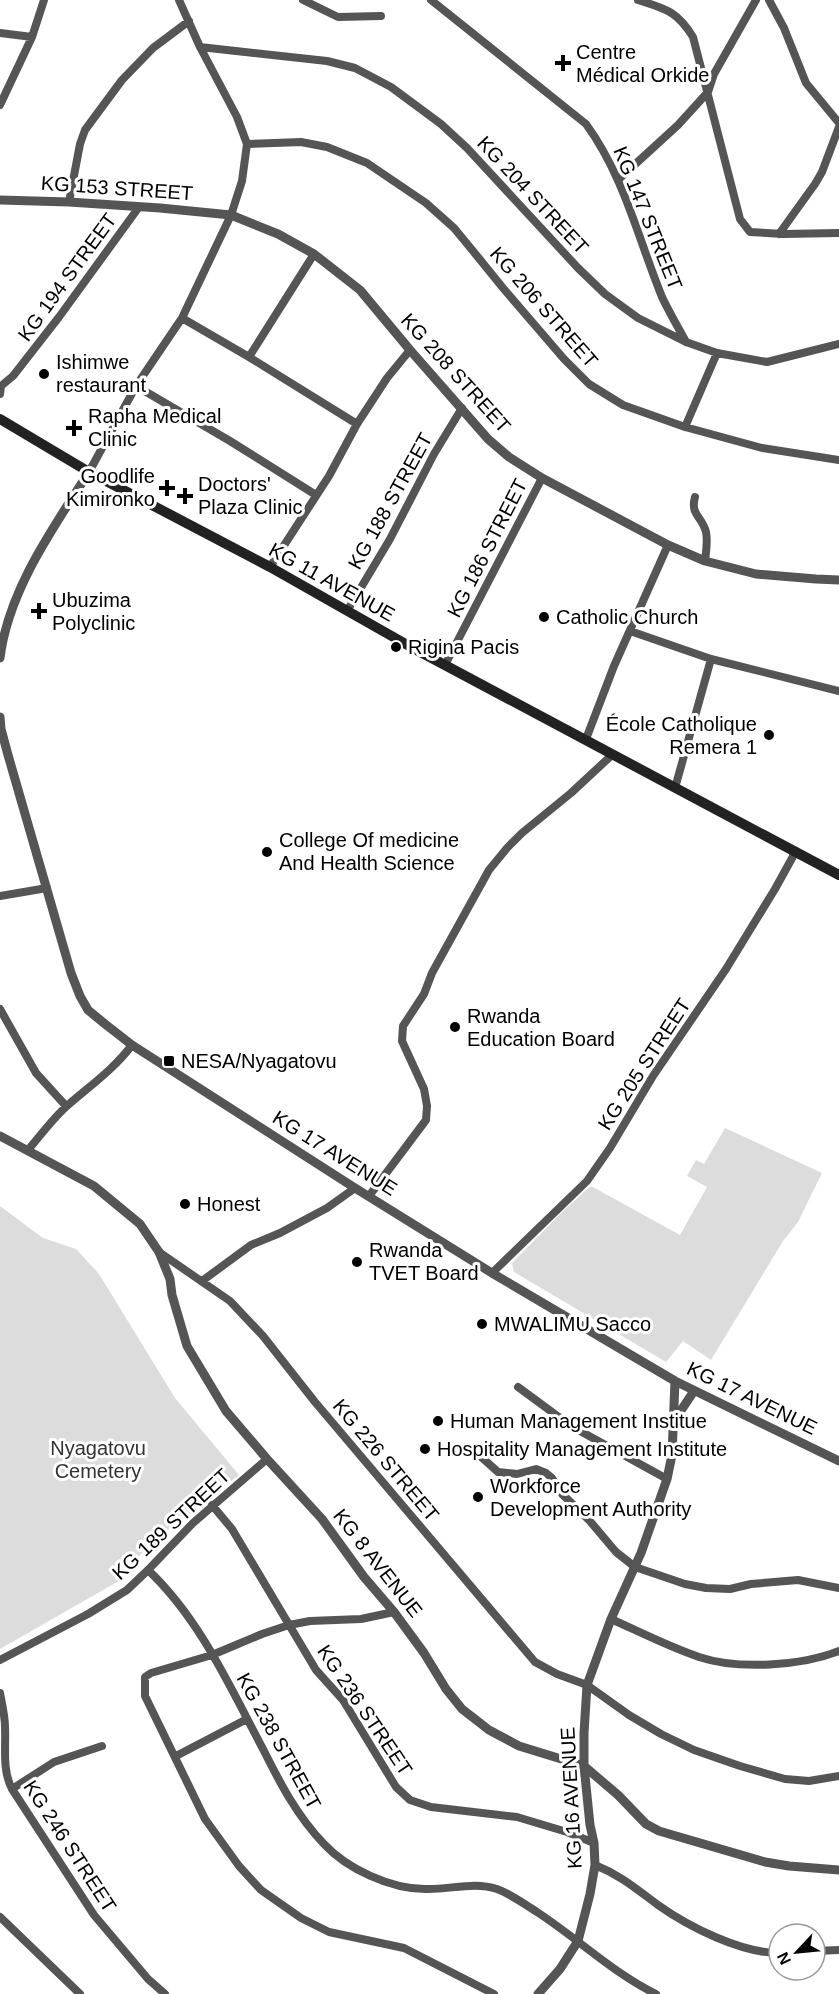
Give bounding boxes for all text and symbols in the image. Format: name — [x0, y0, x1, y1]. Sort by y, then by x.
place label: Centre Médical Orkide — [576, 41, 709, 86]
marker: Centre Médical Orkide — [554, 54, 572, 72]
street label: KG 204 STREET — [473, 132, 593, 258]
street label: KG 147 STREET — [609, 143, 687, 293]
street label: KG 153 STREET — [40, 172, 194, 204]
street label: KG 194 STREET — [13, 209, 121, 345]
street label: KG 206 STREET — [486, 242, 602, 372]
street label: KG 208 STREET — [397, 309, 515, 437]
place label: Ishimwe restaurant — [56, 351, 146, 396]
marker: Ishimwe restaurant — [37, 367, 51, 381]
place label: Rapha Medical Clinic — [88, 405, 221, 450]
marker: Rapha Medical Clinic — [65, 419, 83, 437]
street label: KG 188 STREET — [343, 429, 437, 573]
place label: Goodlife Kimironko — [66, 465, 155, 510]
place label: Doctors' Plaza Clinic — [198, 473, 302, 518]
street label: KG 186 STREET — [443, 475, 531, 621]
marker: Goodlife Kimironko — [160, 481, 174, 495]
marker: Doctors' Plaza Clinic — [176, 487, 194, 505]
street label: KG 11 AVENUE — [265, 538, 399, 626]
place label: Ubuzima Polyclinic — [52, 589, 135, 634]
marker: Ubuzima Polyclinic — [30, 602, 48, 620]
place label: Catholic Church — [556, 606, 698, 628]
marker: Catholic Church — [537, 610, 551, 624]
place label: Rigina Pacis — [408, 636, 519, 658]
marker: Rigina Pacis — [389, 640, 403, 654]
place label: École Catholique Remera 1 — [606, 713, 757, 758]
marker: École Catholique Remera 1 — [762, 728, 776, 742]
place label: College Of medicine And Health Science — [279, 829, 459, 874]
marker: College Of medicine And Health Science — [260, 845, 274, 859]
street label: KG 205 STREET — [593, 994, 695, 1134]
place label: Rwanda Education Board — [467, 1005, 615, 1050]
marker: Rwanda Education Board — [448, 1020, 462, 1034]
place label: NESA/Nyagatovu — [181, 1050, 337, 1072]
marker: NESA/Nyagatovu — [162, 1054, 176, 1068]
street label: KG 17 AVENUE — [269, 1106, 401, 1200]
place label: Honest — [197, 1193, 261, 1215]
marker: Honest — [178, 1197, 192, 1211]
place label: Rwanda TVET Board — [369, 1239, 479, 1284]
marker: Rwanda TVET Board — [350, 1255, 364, 1269]
place label: MWALIMU Sacco — [494, 1313, 651, 1335]
marker: MWALIMU Sacco — [475, 1317, 489, 1331]
street label: KG 17 AVENUE — [683, 1357, 821, 1439]
street label: KG 226 STREET — [329, 1395, 443, 1525]
place label: Human Management Institue — [450, 1410, 707, 1432]
marker: Human Management Institue — [431, 1414, 445, 1428]
park label: Nyagatovu Cemetery — [50, 1437, 146, 1482]
place label: Hospitality Management Institute — [437, 1438, 727, 1460]
marker: Hospitality Management Institute — [418, 1442, 432, 1456]
street label: KG 189 STREET — [108, 1464, 234, 1584]
place label: Workforce Development Authority — [490, 1475, 691, 1520]
marker: Workforce Development Authority — [471, 1490, 485, 1504]
street label: KG 8 AVENUE — [329, 1505, 427, 1621]
street label: KG 236 STREET — [313, 1641, 417, 1779]
street label: KG 238 STREET — [232, 1669, 326, 1813]
street label: KG 16 AVENUE — [556, 1727, 586, 1869]
street label: KG 246 STREET — [19, 1776, 121, 1916]
north arrow — [767, 1922, 827, 1982]
text: N — [774, 1949, 794, 1967]

